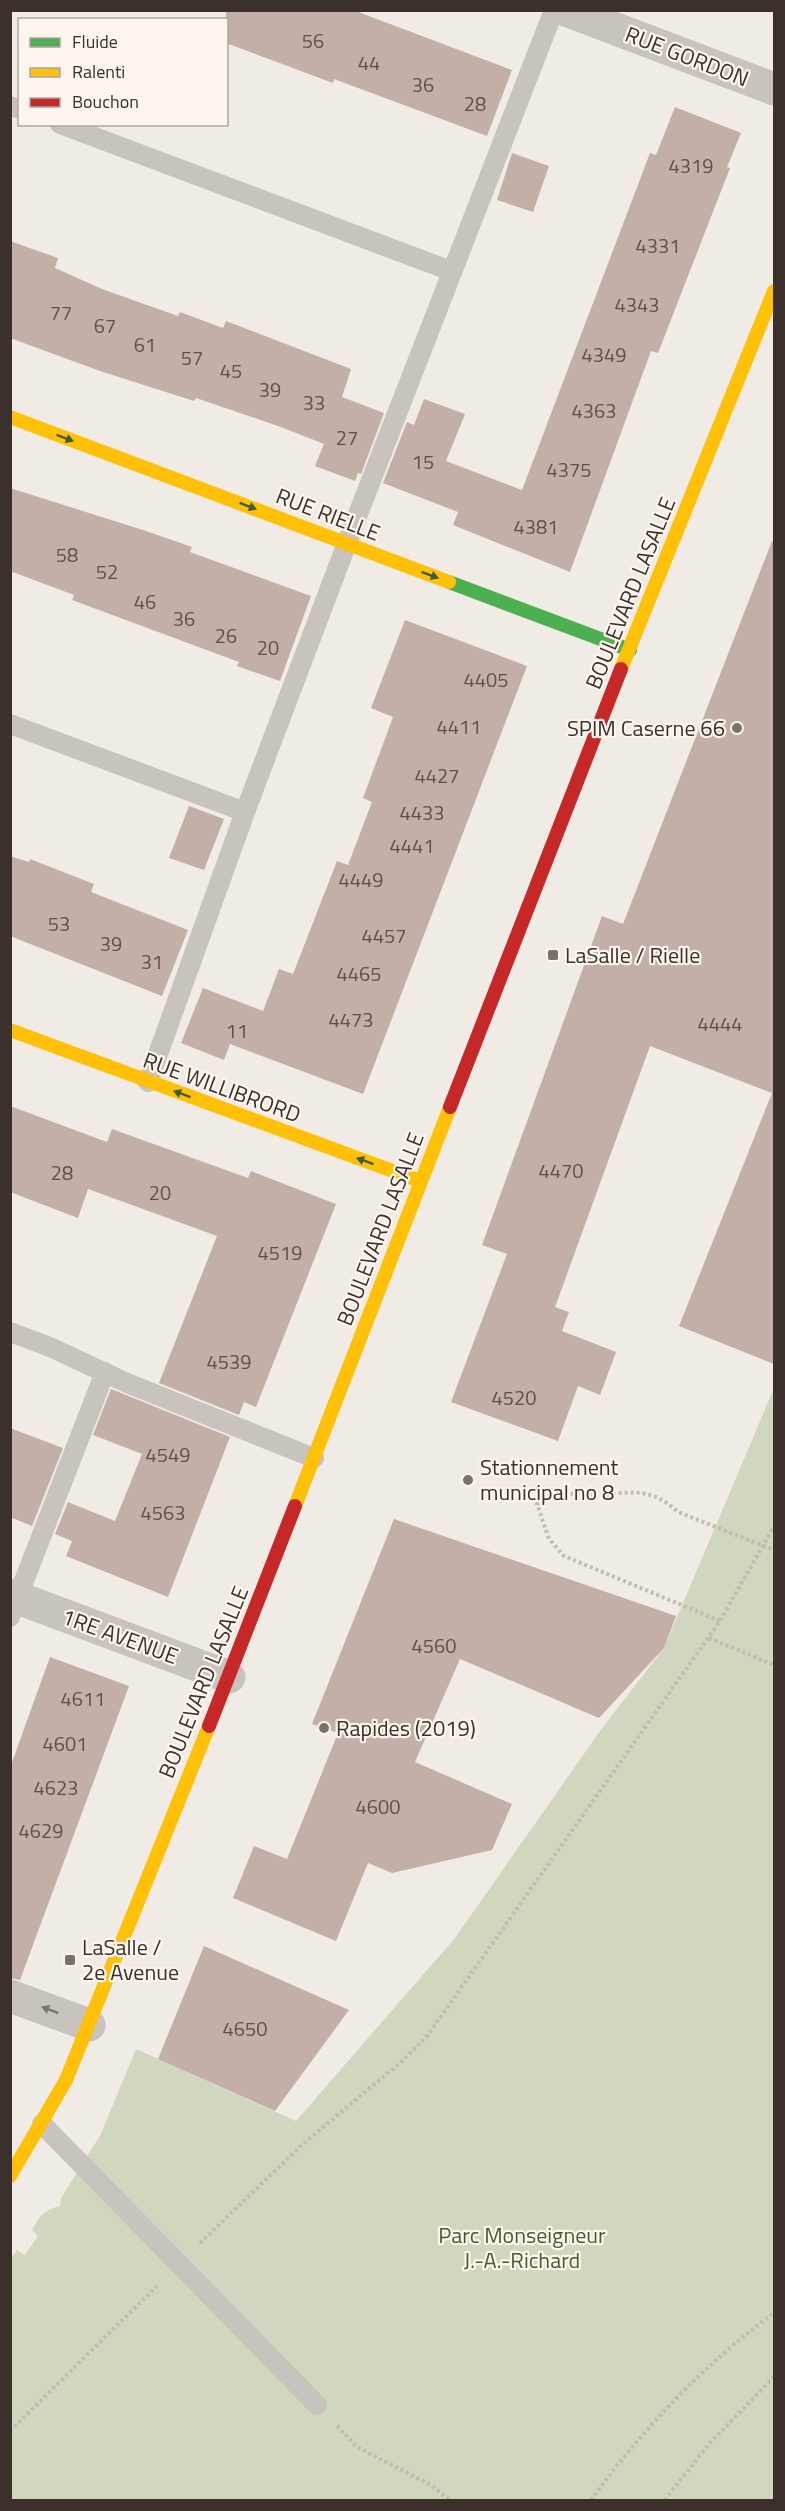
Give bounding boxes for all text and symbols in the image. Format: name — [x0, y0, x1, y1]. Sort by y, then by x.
street label: RUE GORDON — [620, 17, 754, 95]
legend — [18, 18, 228, 126]
house number: 56 — [302, 25, 324, 56]
text: Fluide — [72, 28, 118, 55]
house number: 44 — [358, 47, 380, 78]
text: Ralenti — [72, 58, 125, 85]
house number: 36 — [412, 69, 434, 100]
text: Bouchon — [72, 88, 139, 115]
house number: 28 — [464, 88, 486, 119]
house number: 4319 — [669, 150, 713, 181]
house number: 4331 — [636, 230, 680, 261]
house number: 4343 — [615, 289, 659, 320]
house number: 77 — [50, 297, 72, 328]
house number: 67 — [94, 310, 116, 341]
house number: 61 — [134, 329, 156, 360]
house number: 4349 — [582, 339, 626, 370]
house number: 57 — [181, 342, 203, 373]
house number: 45 — [220, 355, 242, 386]
house number: 39 — [259, 374, 281, 405]
house number: 33 — [303, 387, 325, 418]
house number: 4363 — [572, 395, 616, 426]
house number: 27 — [336, 422, 358, 453]
one-way arrow — [56, 433, 74, 443]
house number: 15 — [412, 446, 434, 477]
house number: 4375 — [547, 454, 591, 485]
street label: RUE RIELLE — [271, 479, 385, 549]
street label: BOULEVARD LASALLE — [576, 492, 684, 694]
one-way arrow — [239, 502, 257, 512]
house number: 4381 — [514, 511, 558, 542]
house number: 58 — [56, 539, 78, 570]
house number: 52 — [96, 556, 118, 587]
one-way arrow — [421, 571, 439, 581]
house number: 46 — [134, 586, 156, 617]
house number: 36 — [173, 603, 195, 634]
house number: 26 — [215, 620, 237, 651]
house number: 20 — [257, 632, 279, 663]
house number: 4405 — [464, 664, 508, 695]
house number: 4411 — [437, 711, 481, 742]
place label: SPIM Caserne 66 — [567, 711, 725, 745]
marker: SPIM Caserne 66 — [730, 721, 744, 735]
house number: 4427 — [415, 760, 459, 791]
house number: 4433 — [400, 797, 444, 828]
house number: 4441 — [390, 830, 434, 861]
house number: 4449 — [339, 864, 383, 895]
house number: 53 — [48, 908, 70, 939]
house number: 4457 — [362, 920, 406, 951]
house number: 39 — [100, 928, 122, 959]
place label: LaSalle / Rielle — [565, 938, 700, 972]
house number: 31 — [141, 946, 163, 977]
marker: LaSalle / Rielle — [546, 948, 560, 962]
house number: 4465 — [337, 958, 381, 989]
house number: 4473 — [329, 1004, 373, 1035]
house number: 4444 — [698, 1008, 742, 1039]
house number: 11 — [226, 1015, 248, 1046]
street label: RUE WILLIBRORD — [138, 1043, 306, 1131]
one-way arrow — [173, 1089, 191, 1099]
street label: BOULEVARD LASALLE — [328, 1128, 432, 1330]
house number: 4470 — [539, 1155, 583, 1186]
one-way arrow — [356, 1156, 374, 1166]
house number: 28 — [51, 1157, 73, 1188]
house number: 20 — [149, 1177, 171, 1208]
house number: 4519 — [258, 1237, 302, 1268]
house number: 4539 — [207, 1346, 251, 1377]
house number: 4520 — [492, 1382, 536, 1413]
house number: 4549 — [146, 1439, 190, 1470]
place label: Stationnement municipal no 8 — [480, 1450, 619, 1509]
marker: Stationnement municipal no 8 — [461, 1473, 475, 1487]
house number: 4563 — [141, 1497, 185, 1528]
street label: BOULEVARD LASALLE — [149, 1581, 257, 1783]
street label: 1RE AVENUE — [57, 1599, 183, 1673]
house number: 4560 — [412, 1630, 456, 1661]
house number: 4611 — [61, 1683, 105, 1714]
place label: Rapides (2019) — [336, 1711, 476, 1745]
marker: Rapides (2019) — [317, 1721, 331, 1735]
house number: 4601 — [43, 1728, 87, 1759]
house number: 4623 — [34, 1772, 78, 1803]
house number: 4600 — [356, 1791, 400, 1822]
house number: 4629 — [19, 1815, 63, 1846]
place label: LaSalle / 2e Avenue — [82, 1930, 179, 1989]
marker: LaSalle / 2e Avenue — [63, 1953, 77, 1967]
one-way arrow — [40, 2005, 58, 2015]
house number: 4650 — [223, 2013, 267, 2044]
park label: Parc Monseigneur J.-A.-Richard — [438, 2218, 606, 2277]

